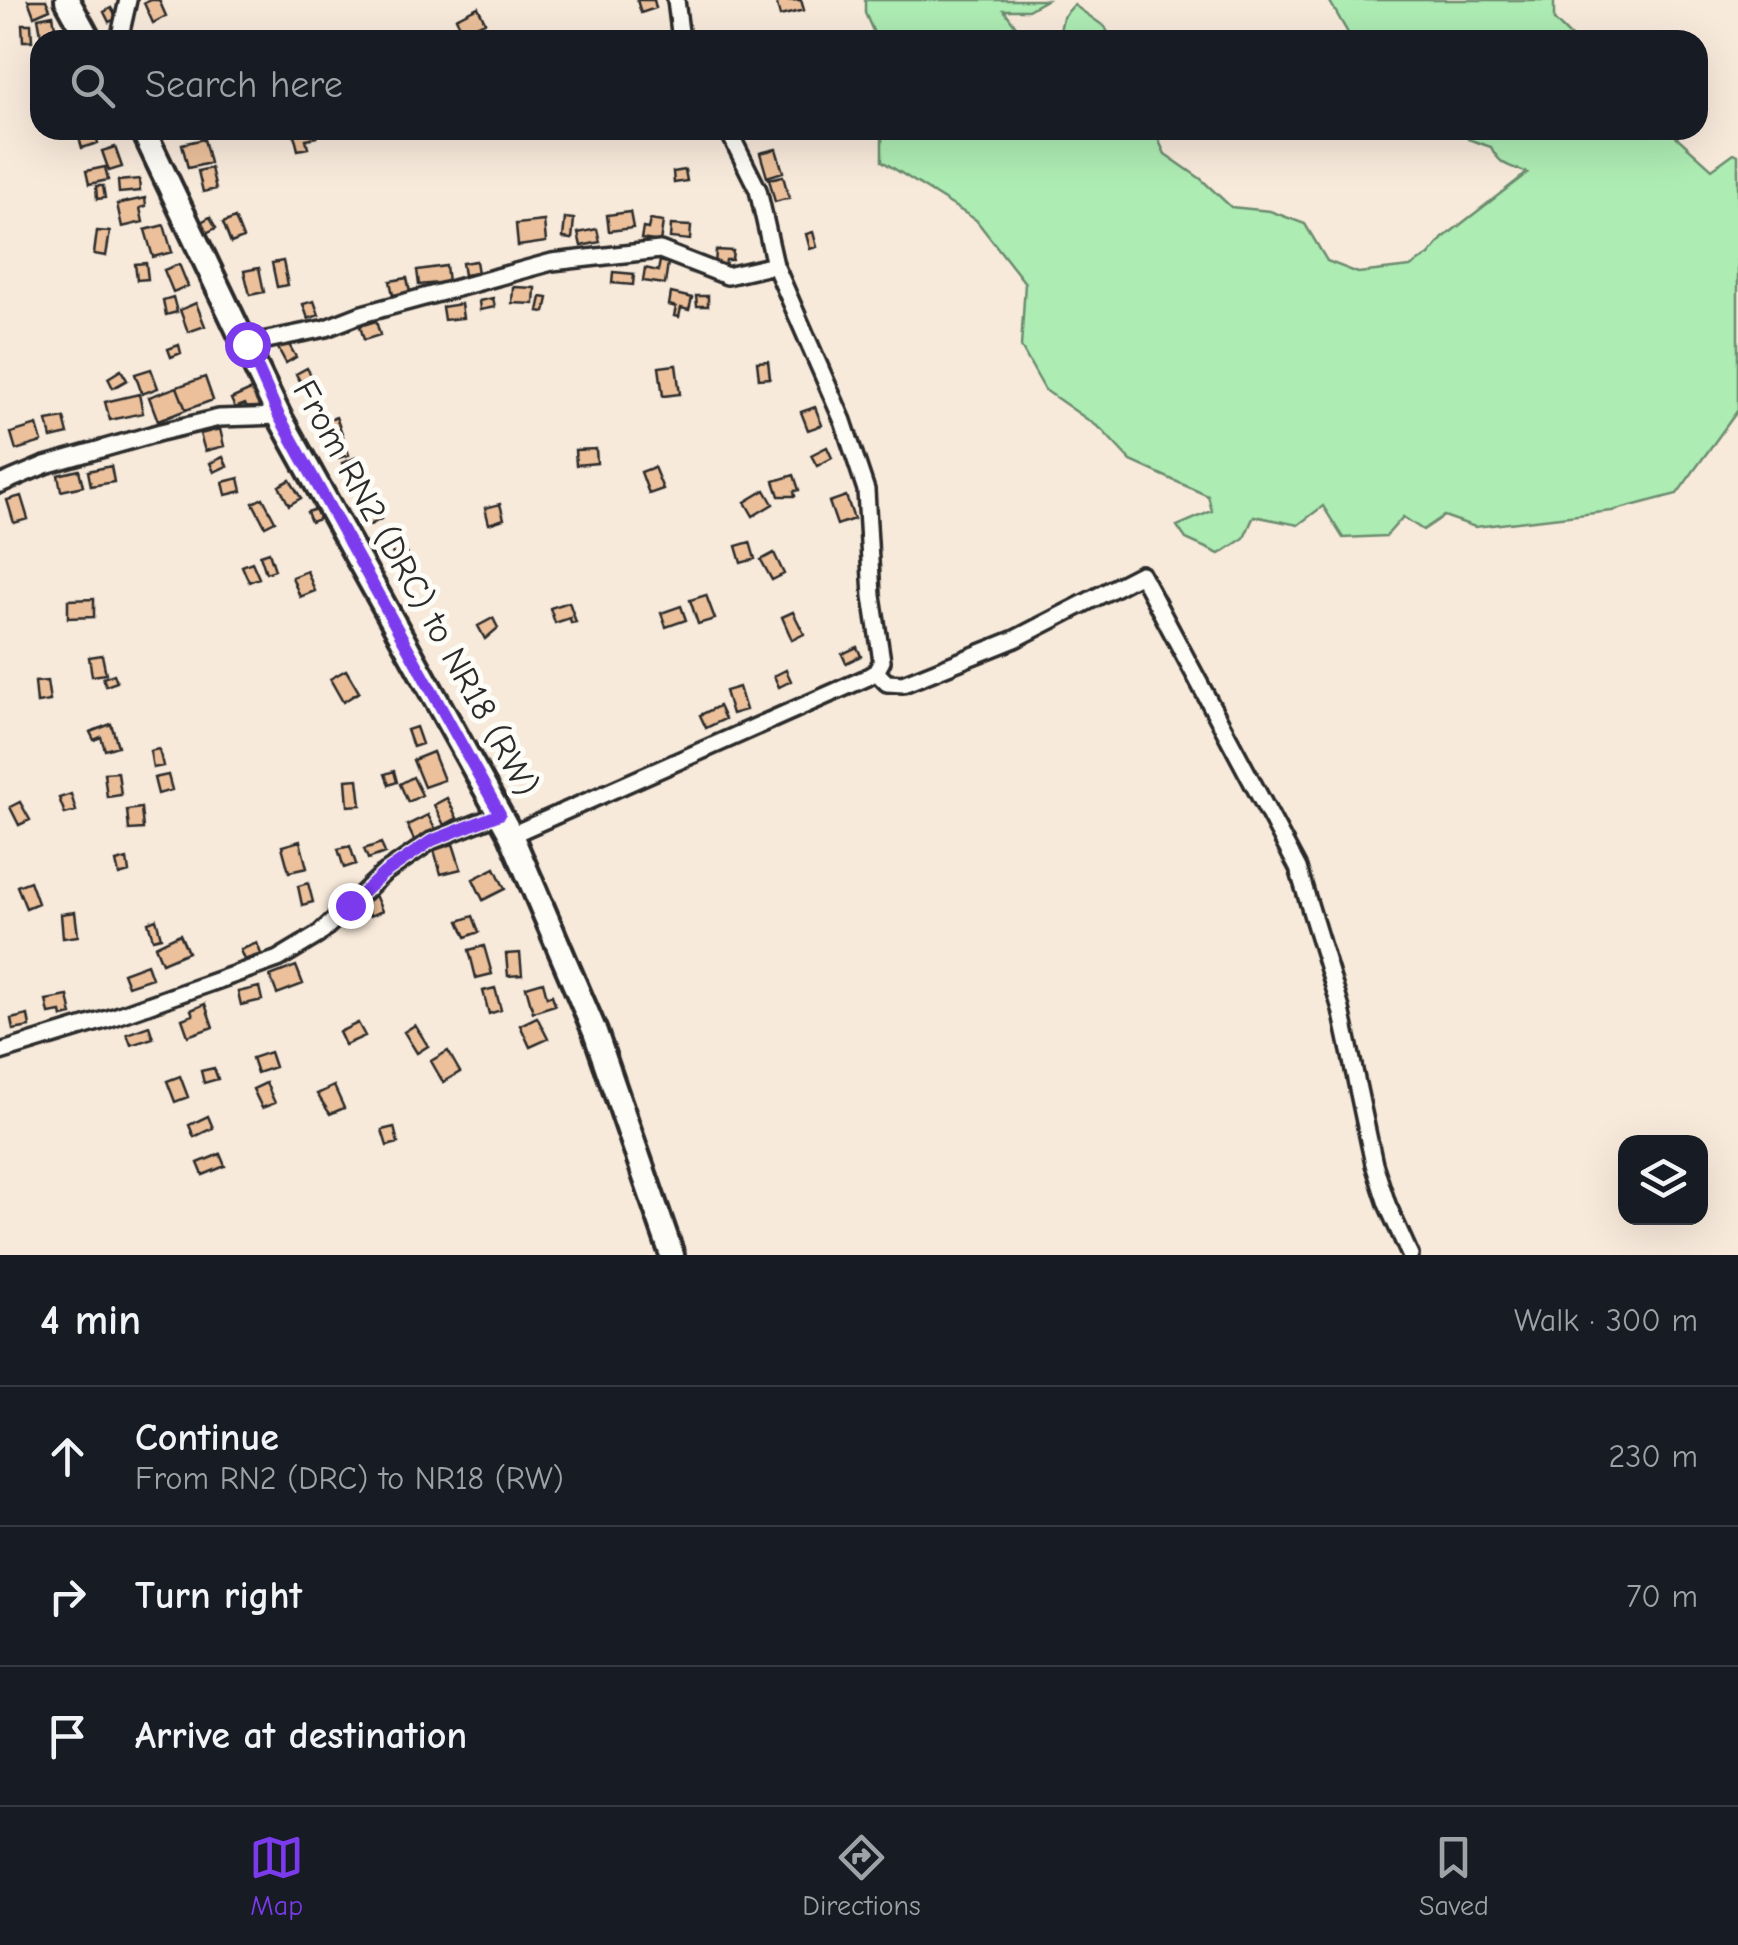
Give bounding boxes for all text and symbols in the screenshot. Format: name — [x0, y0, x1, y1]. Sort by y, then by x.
search box — [30, 30, 1708, 140]
icon: search — [65, 58, 120, 113]
text: Search here — [145, 63, 343, 107]
route start — [225, 322, 271, 368]
street label: From RN2 (DRC) to NR18 (RW) — [284, 373, 548, 803]
route end — [328, 883, 374, 929]
map controls — [1618, 1135, 1708, 1225]
button: layers — [1618, 1135, 1708, 1225]
text: 4 min — [40, 1296, 141, 1345]
text: Walk · 300 m — [1514, 1302, 1698, 1339]
text: Continue — [135, 1416, 279, 1460]
icon: ahead — [40, 1429, 95, 1484]
text: 230 m — [1608, 1438, 1698, 1475]
text: From RN2 (DRC) to NR18 (RW) — [135, 1460, 564, 1497]
icon: right — [40, 1569, 95, 1624]
text: Turn right — [135, 1574, 302, 1618]
text: 70 m — [1626, 1578, 1698, 1615]
icon: arrive — [40, 1709, 95, 1764]
text: Arrive at destination — [135, 1714, 467, 1758]
tab: Map — [249, 1830, 304, 1922]
tab: Directions — [802, 1830, 921, 1922]
tab: Saved — [1419, 1830, 1489, 1922]

